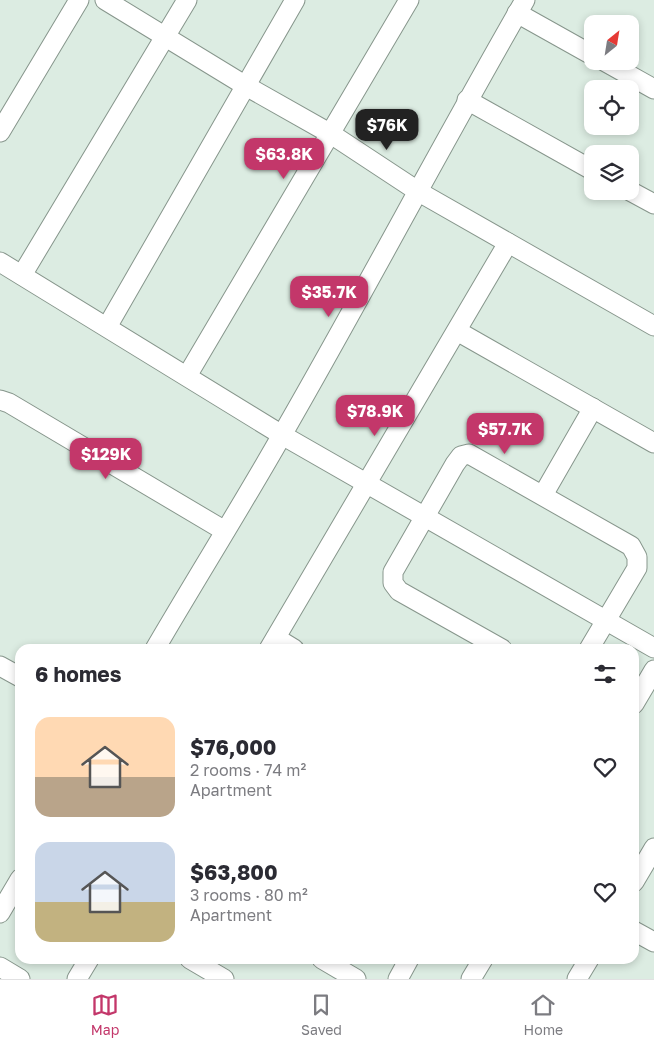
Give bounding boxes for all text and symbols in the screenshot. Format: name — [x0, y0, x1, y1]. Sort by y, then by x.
north arrow — [584, 15, 639, 70]
map controls — [584, 15, 639, 200]
button: locate — [584, 80, 639, 135]
pin: $76K — [357, 108, 417, 151]
text: $76K — [366, 115, 408, 135]
pin: $63.8K — [243, 138, 325, 180]
text: $63.8K — [255, 144, 313, 164]
button: layers — [584, 145, 639, 200]
pin: $35.7K — [288, 276, 370, 318]
text: $35.7K — [301, 282, 357, 302]
pin: $78.9K — [334, 394, 416, 437]
text: $78.9K — [347, 401, 403, 421]
pin: $57.7K — [464, 412, 546, 455]
text: $57.7K — [478, 419, 532, 439]
pin: $129K — [71, 438, 141, 480]
text: $129K — [81, 444, 131, 464]
icon: filters — [591, 660, 619, 688]
text: 6 homes — [35, 661, 121, 687]
text: $76,000 — [190, 734, 277, 760]
icon: home — [75, 737, 135, 797]
icon: heart — [591, 753, 619, 781]
text: 2 rooms · 74 m² — [190, 760, 306, 780]
text: Apartment — [190, 780, 272, 800]
text: $63,800 — [190, 859, 278, 885]
icon: home — [75, 862, 135, 922]
icon: heart — [591, 878, 619, 906]
text: 3 rooms · 80 m² — [190, 885, 308, 905]
text: Apartment — [190, 905, 272, 925]
tab: Map — [91, 991, 119, 1038]
tab: Saved — [301, 991, 342, 1038]
tab: Home — [524, 991, 563, 1038]

